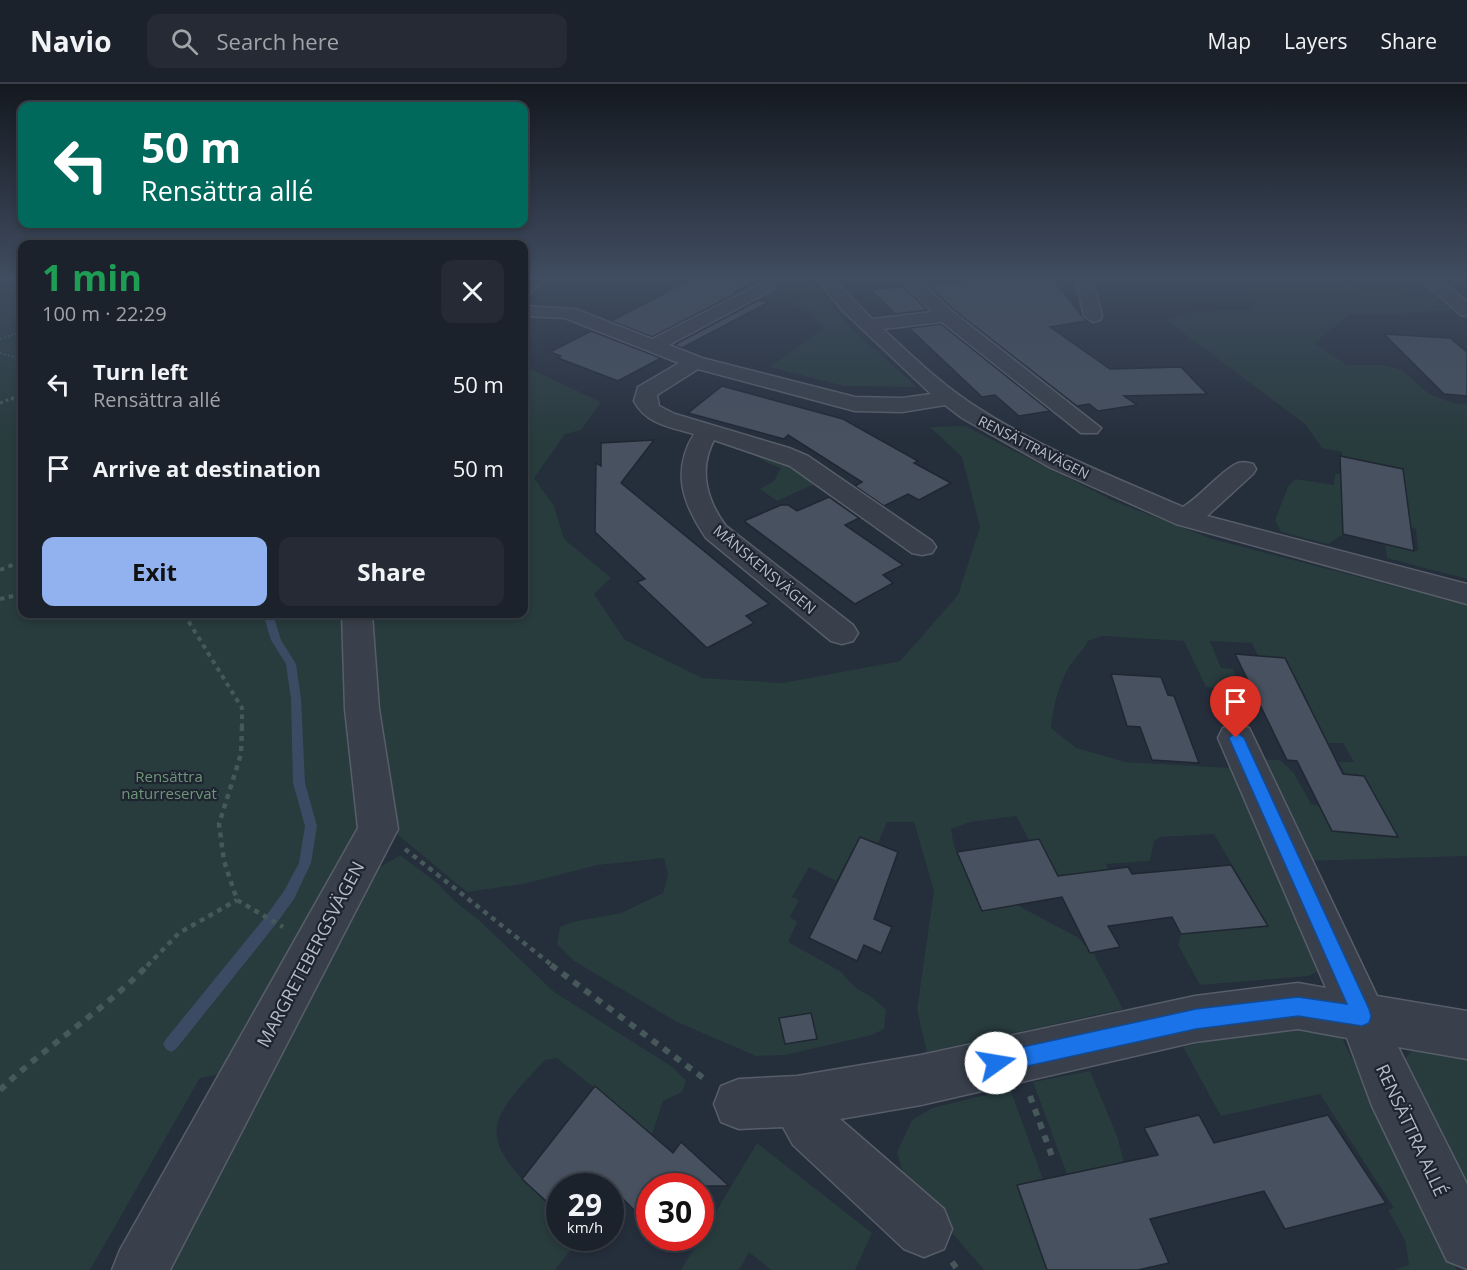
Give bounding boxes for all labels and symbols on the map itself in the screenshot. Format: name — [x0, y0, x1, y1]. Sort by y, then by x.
street label: RENSÄTTRAVÄGEN — [975, 411, 1093, 483]
street label: MÅNSKENSVÄGEN — [709, 520, 821, 618]
pin — [1210, 676, 1261, 738]
park label: Rensättra naturreservat — [121, 766, 217, 803]
street label: MARGRETEBERGSVÄGEN — [251, 857, 369, 1051]
position arrow — [964, 1031, 1028, 1095]
street label: RENSÄTTRA ALLÉ — [1371, 1060, 1453, 1200]
speed limit sign: 30 — [636, 1173, 714, 1251]

